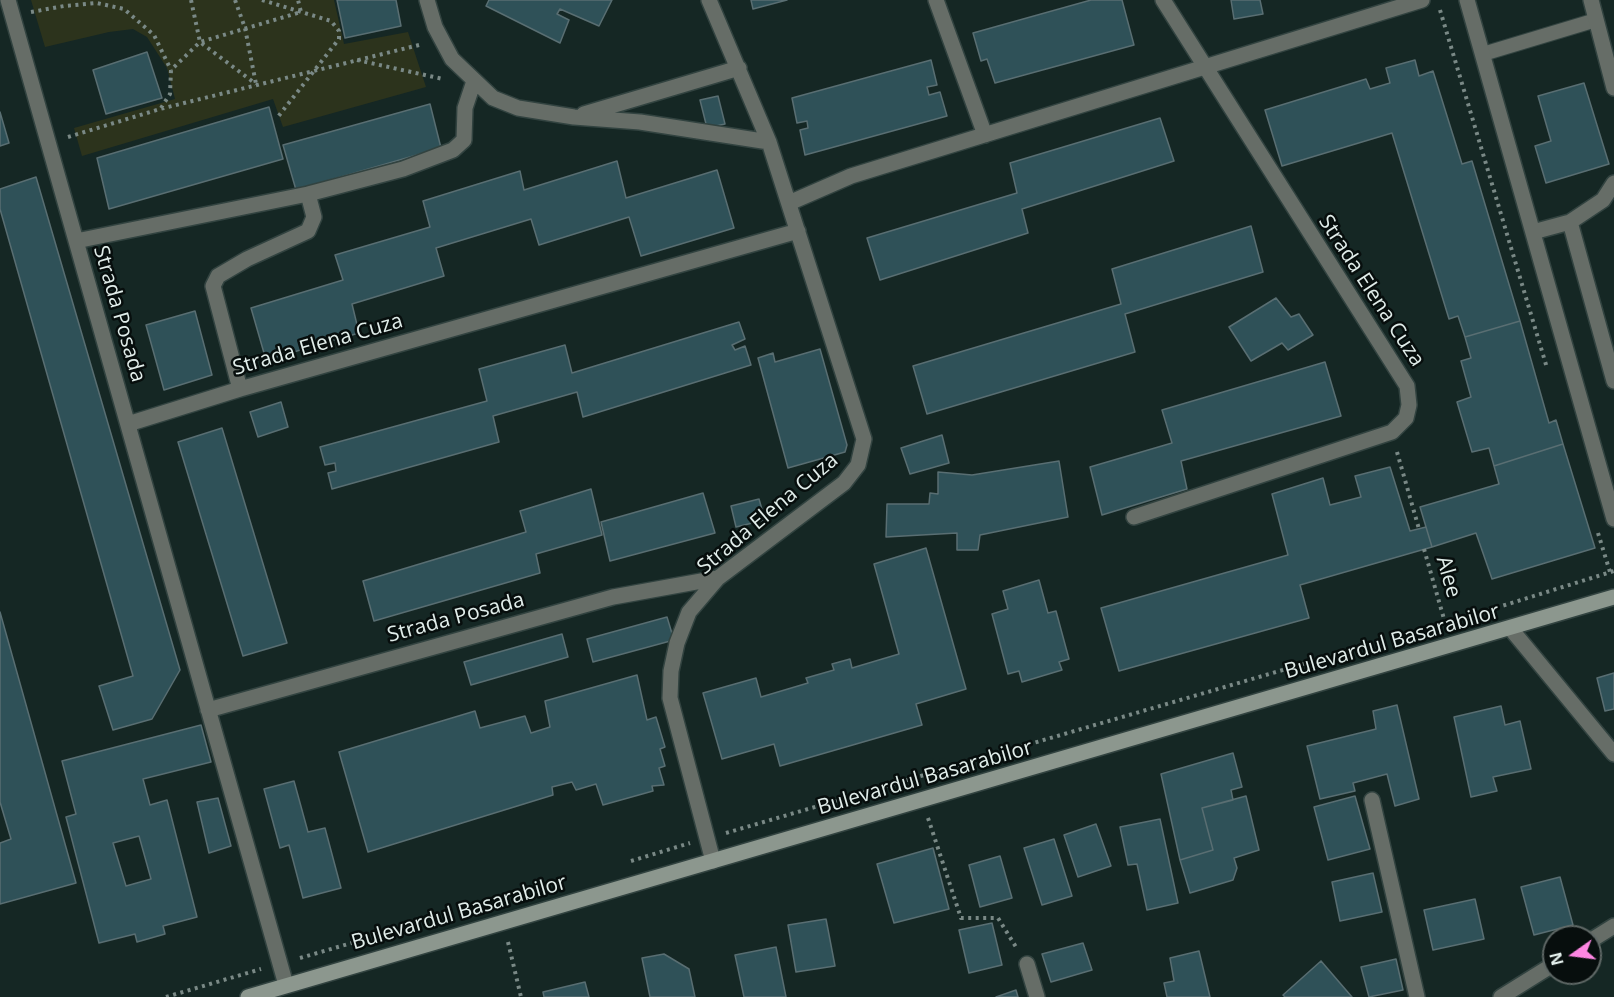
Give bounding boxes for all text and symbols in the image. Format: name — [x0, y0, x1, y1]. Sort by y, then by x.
street label: Strada Elena Cuza — [1313, 210, 1429, 372]
street label: Strada Posada — [87, 243, 151, 385]
street label: Strada Elena Cuza — [230, 309, 406, 381]
street label: Strada Elena Cuza — [693, 448, 843, 580]
street label: Alee — [1430, 553, 1466, 601]
street label: Strada Posada — [385, 588, 527, 648]
street label: Bulevardul Basarabilor — [1282, 599, 1502, 685]
street label: Bulevardul Basarabilor — [815, 735, 1035, 821]
street label: Bulevardul Basarabilor — [349, 870, 569, 956]
north arrow — [1542, 925, 1602, 985]
text: N — [1544, 950, 1569, 968]

